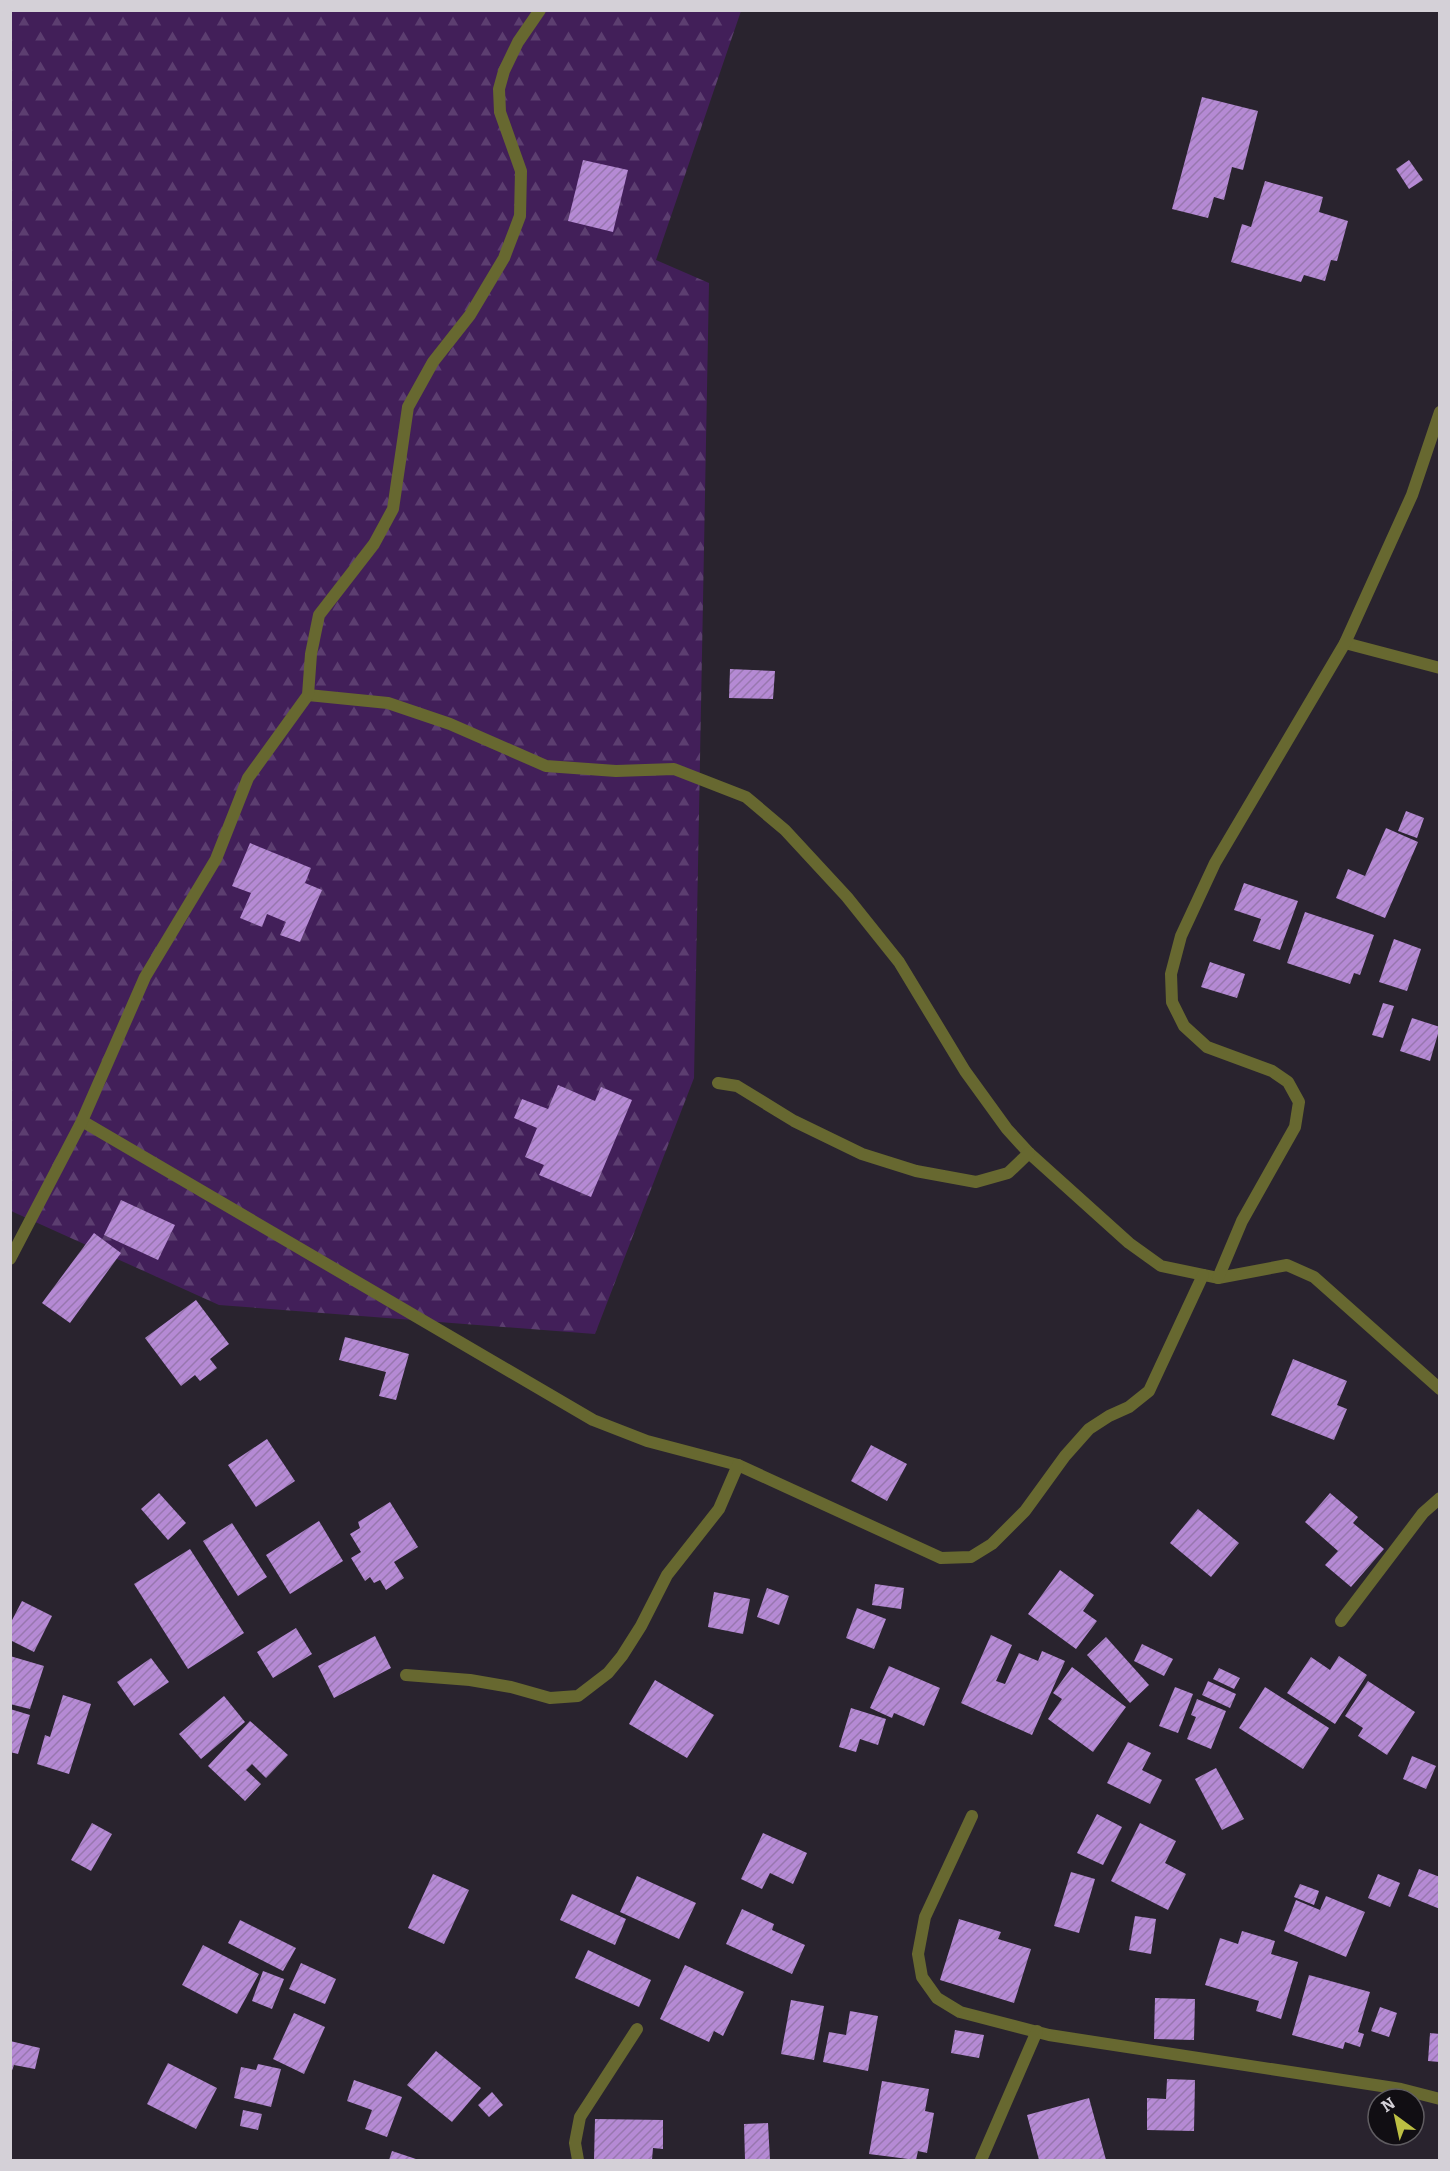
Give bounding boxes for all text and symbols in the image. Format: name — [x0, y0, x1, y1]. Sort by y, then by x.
north arrow — [1366, 2087, 1426, 2147]
text: N — [1378, 2094, 1398, 2116]

